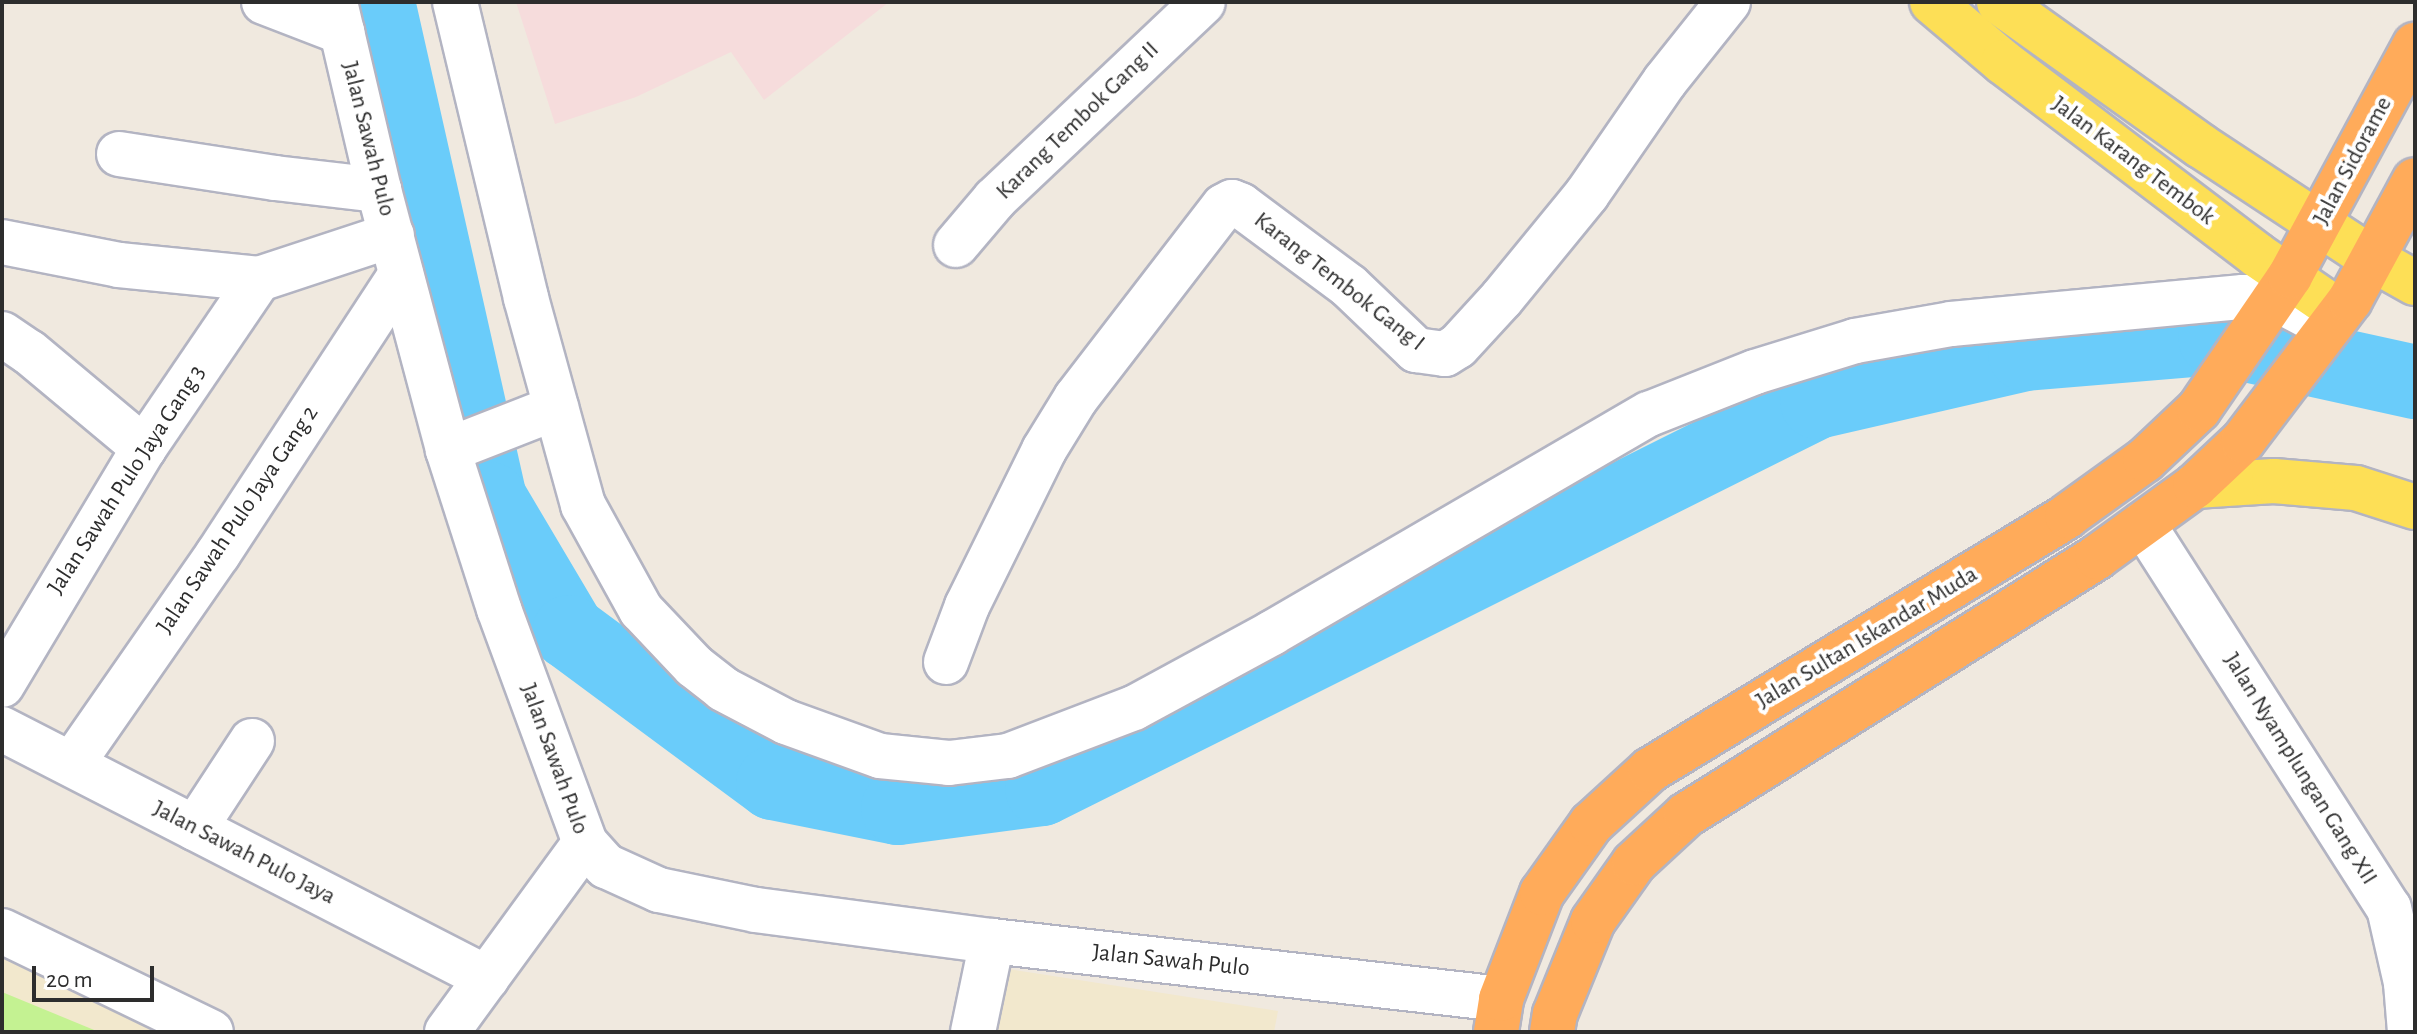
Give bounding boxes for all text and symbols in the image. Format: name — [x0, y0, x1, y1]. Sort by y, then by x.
street label: Karang Tembok Gang II — [990, 36, 1166, 206]
street label: Jalan Sawah Pulo — [335, 59, 401, 219]
street label: Jalan Karang Tembok — [2046, 90, 2220, 232]
street label: Jalan Sidorame — [2307, 92, 2399, 230]
street label: Karang Tembok Gang I — [1248, 206, 1430, 358]
street label: Jalan Sawah Pulo Jaya Gang 3 — [42, 360, 212, 600]
street label: Jalan Sawah Pulo Jaya Gang 2 — [151, 401, 325, 639]
street label: Jalan Sultan Iskandar Muda — [1751, 560, 1983, 716]
street label: Jalan Nyamplungan Gang XII — [2217, 648, 2383, 890]
street label: Jalan Sawah Pulo — [513, 680, 595, 838]
street label: Jalan Sawah Pulo Jaya — [148, 795, 340, 911]
street label: Jalan Sawah Pulo — [1091, 938, 1251, 984]
scale bar — [36, 950, 158, 1000]
text: 20 m — [46, 968, 93, 992]

